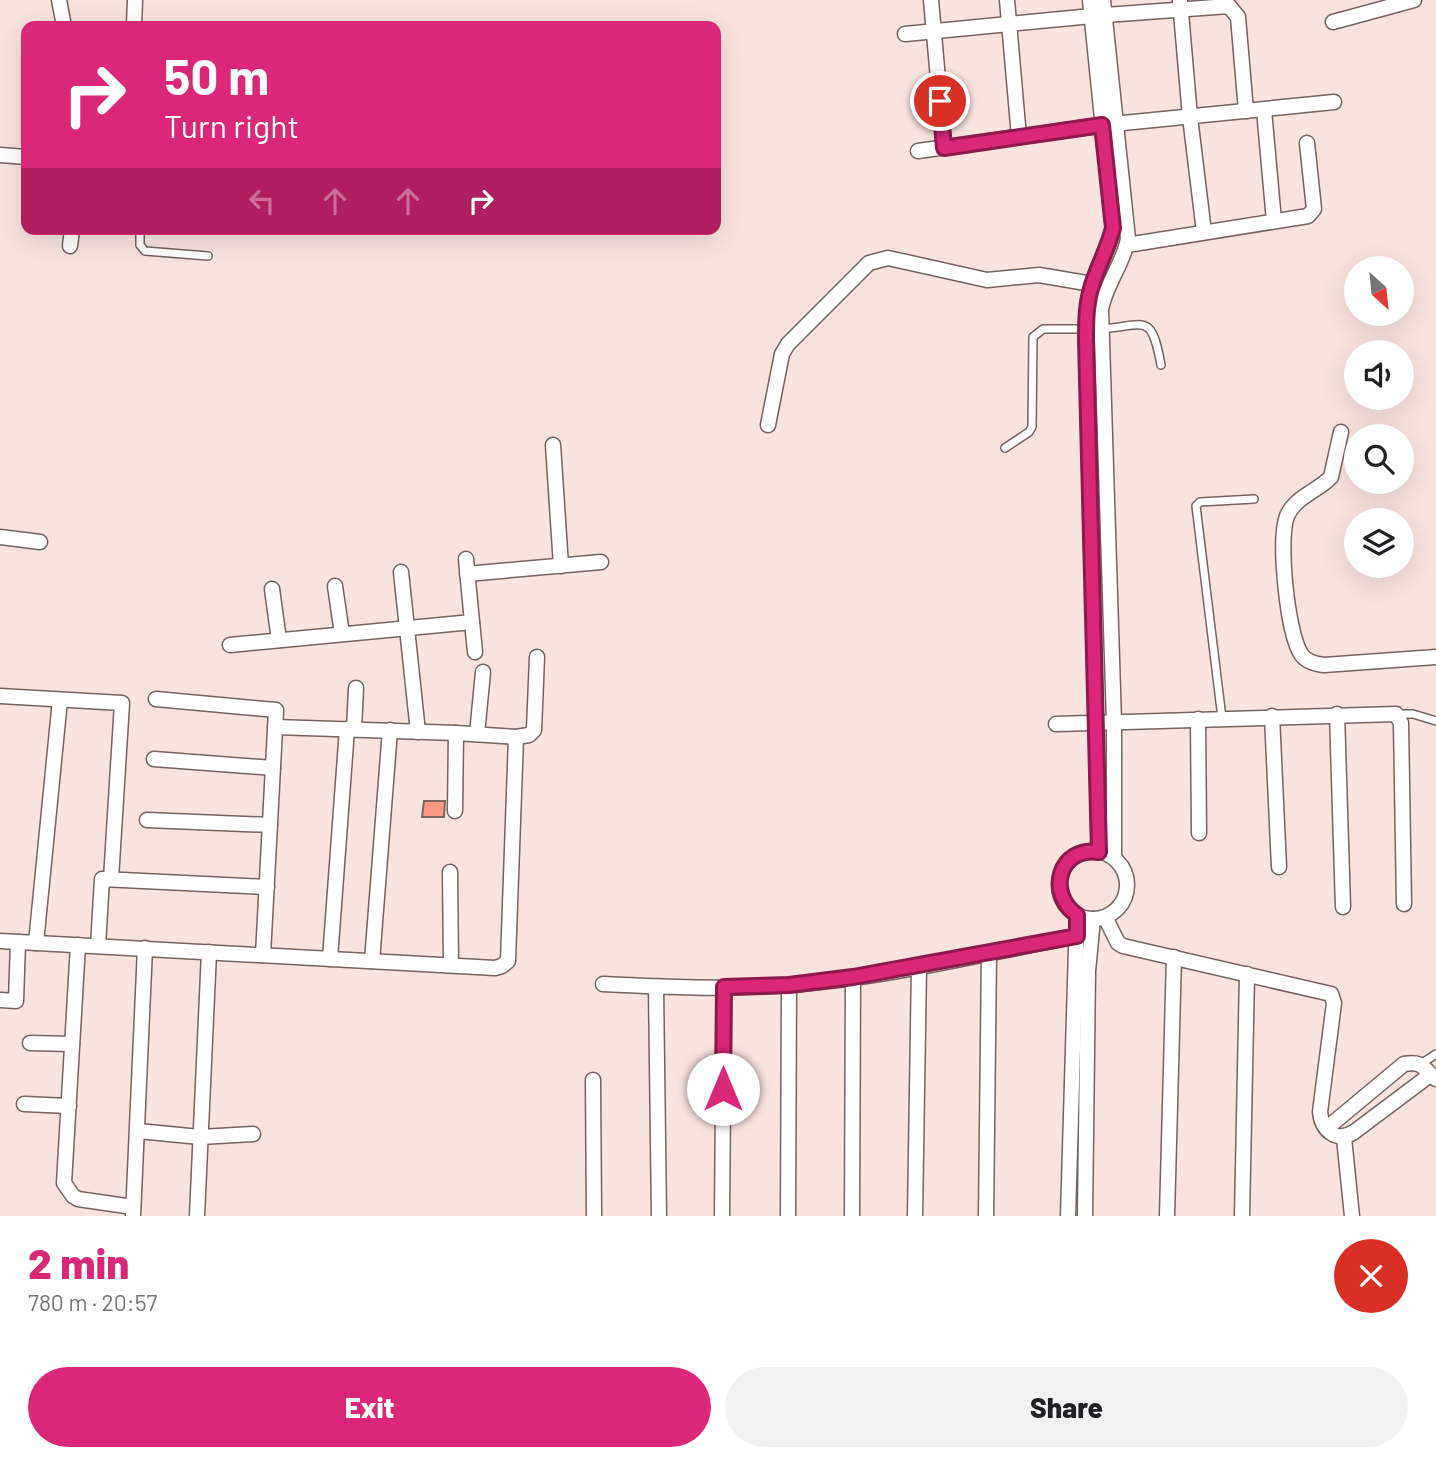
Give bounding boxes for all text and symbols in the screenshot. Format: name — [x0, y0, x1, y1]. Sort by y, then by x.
text: 50 m — [164, 46, 269, 105]
icon: right — [49, 49, 140, 140]
pin — [910, 71, 970, 131]
icon: arrive — [921, 82, 959, 120]
text: Turn right — [164, 106, 299, 144]
icon: left — [243, 182, 281, 220]
icon: ahead — [316, 182, 354, 220]
icon: ahead — [389, 182, 427, 220]
icon: right — [462, 182, 500, 220]
north arrow — [1344, 256, 1414, 326]
map controls — [1344, 256, 1414, 578]
button: sound — [1344, 340, 1414, 410]
button: search — [1344, 424, 1414, 494]
button: layers — [1344, 508, 1414, 578]
position arrow — [686, 1052, 760, 1126]
text: 2 min — [28, 1237, 129, 1287]
button: close — [1334, 1239, 1408, 1313]
text: 780 m · 20:57 — [28, 1288, 157, 1316]
button: Exit — [28, 1367, 711, 1447]
button: Share — [725, 1367, 1408, 1447]

